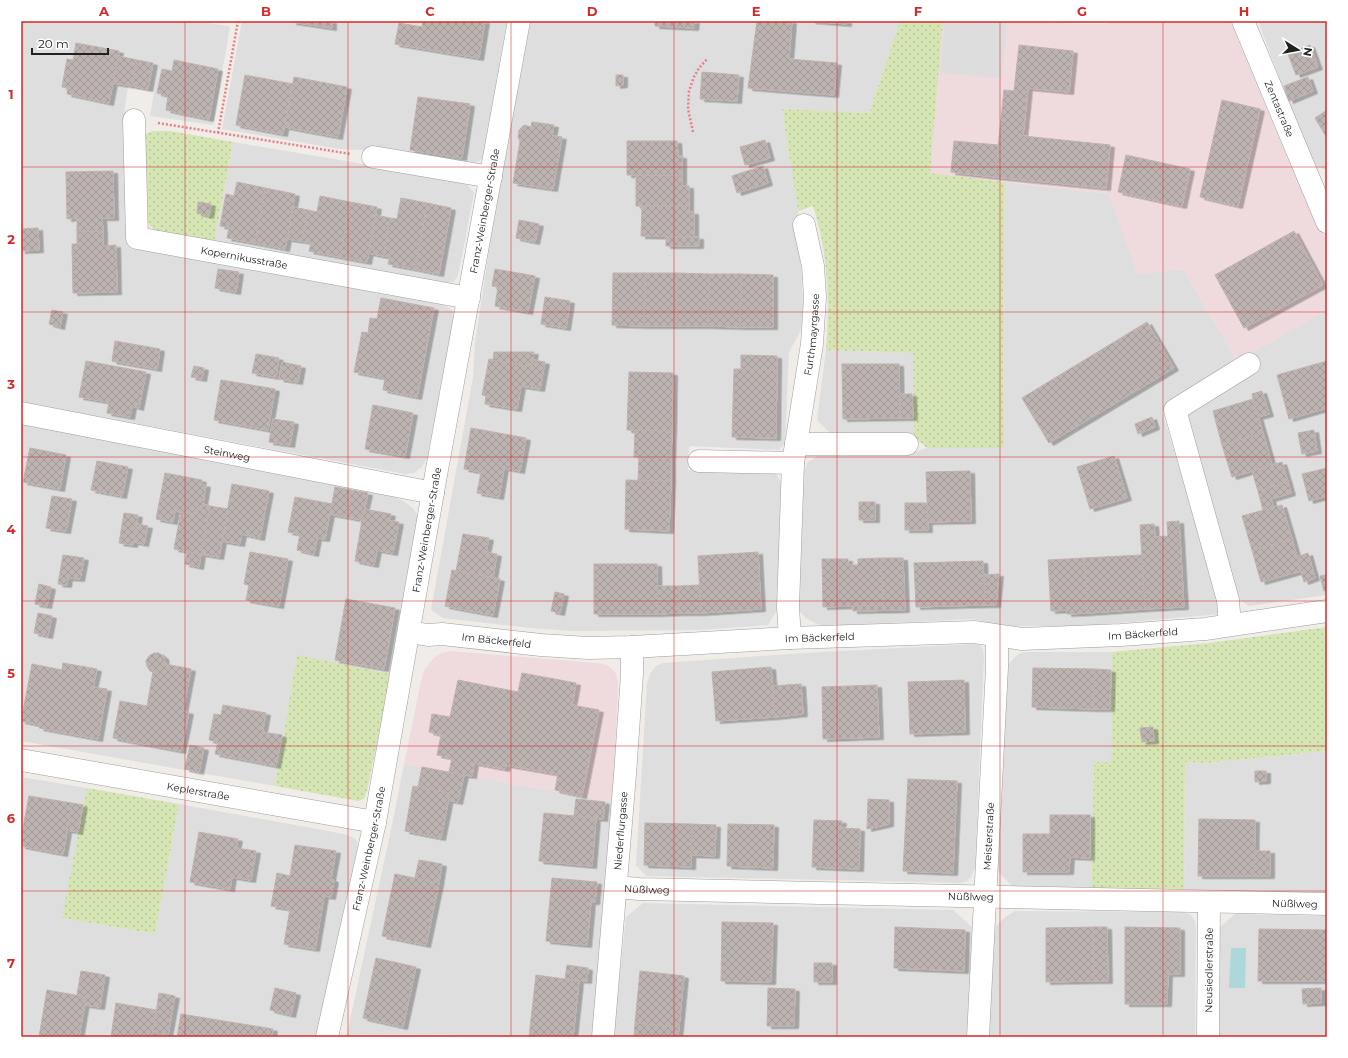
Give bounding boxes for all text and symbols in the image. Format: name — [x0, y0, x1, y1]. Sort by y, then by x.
text: A — [98, 3, 110, 19]
text: B — [261, 3, 271, 19]
text: C — [425, 3, 435, 19]
text: D — [587, 3, 598, 19]
text: E — [752, 3, 761, 19]
text: F — [914, 3, 922, 19]
text: G — [1077, 3, 1087, 19]
text: H — [1239, 3, 1249, 19]
scale bar — [32, 30, 108, 56]
north arrow — [1278, 30, 1318, 70]
text: 20 m — [38, 36, 69, 51]
text: N — [1300, 46, 1316, 58]
street label: Zentastraße — [1262, 79, 1297, 139]
text: 1 — [8, 86, 14, 102]
street label: Franz-Weinberger-Straße — [467, 148, 503, 275]
text: 2 — [7, 231, 15, 247]
street label: Kopernikusstraße — [200, 244, 289, 272]
street label: Furthmayrgasse — [801, 293, 822, 376]
text: 3 — [6, 376, 15, 392]
street label: Steinweg — [203, 443, 251, 464]
street label: Franz-Weinberger-Straße — [409, 466, 444, 593]
text: 4 — [7, 521, 16, 537]
street label: Im Bäckerfeld — [1108, 625, 1178, 643]
street label: Im Bäckerfeld — [461, 630, 532, 651]
street label: Im Bäckerfeld — [784, 630, 855, 645]
text: 5 — [7, 665, 15, 681]
street label: Keplerstraße — [166, 780, 231, 803]
street label: Franz-Weinberger-Straße — [349, 785, 388, 912]
street label: Niederflurgasse — [611, 791, 631, 871]
street label: Meisterstraße — [981, 802, 997, 871]
text: 6 — [7, 810, 16, 826]
street label: Nüßlweg — [623, 882, 670, 897]
street label: Nüßlweg — [948, 890, 994, 904]
street label: Nüßlweg — [1272, 897, 1318, 911]
street label: Neusiedlerstraße — [1202, 927, 1216, 1013]
text: 7 — [7, 955, 15, 971]

